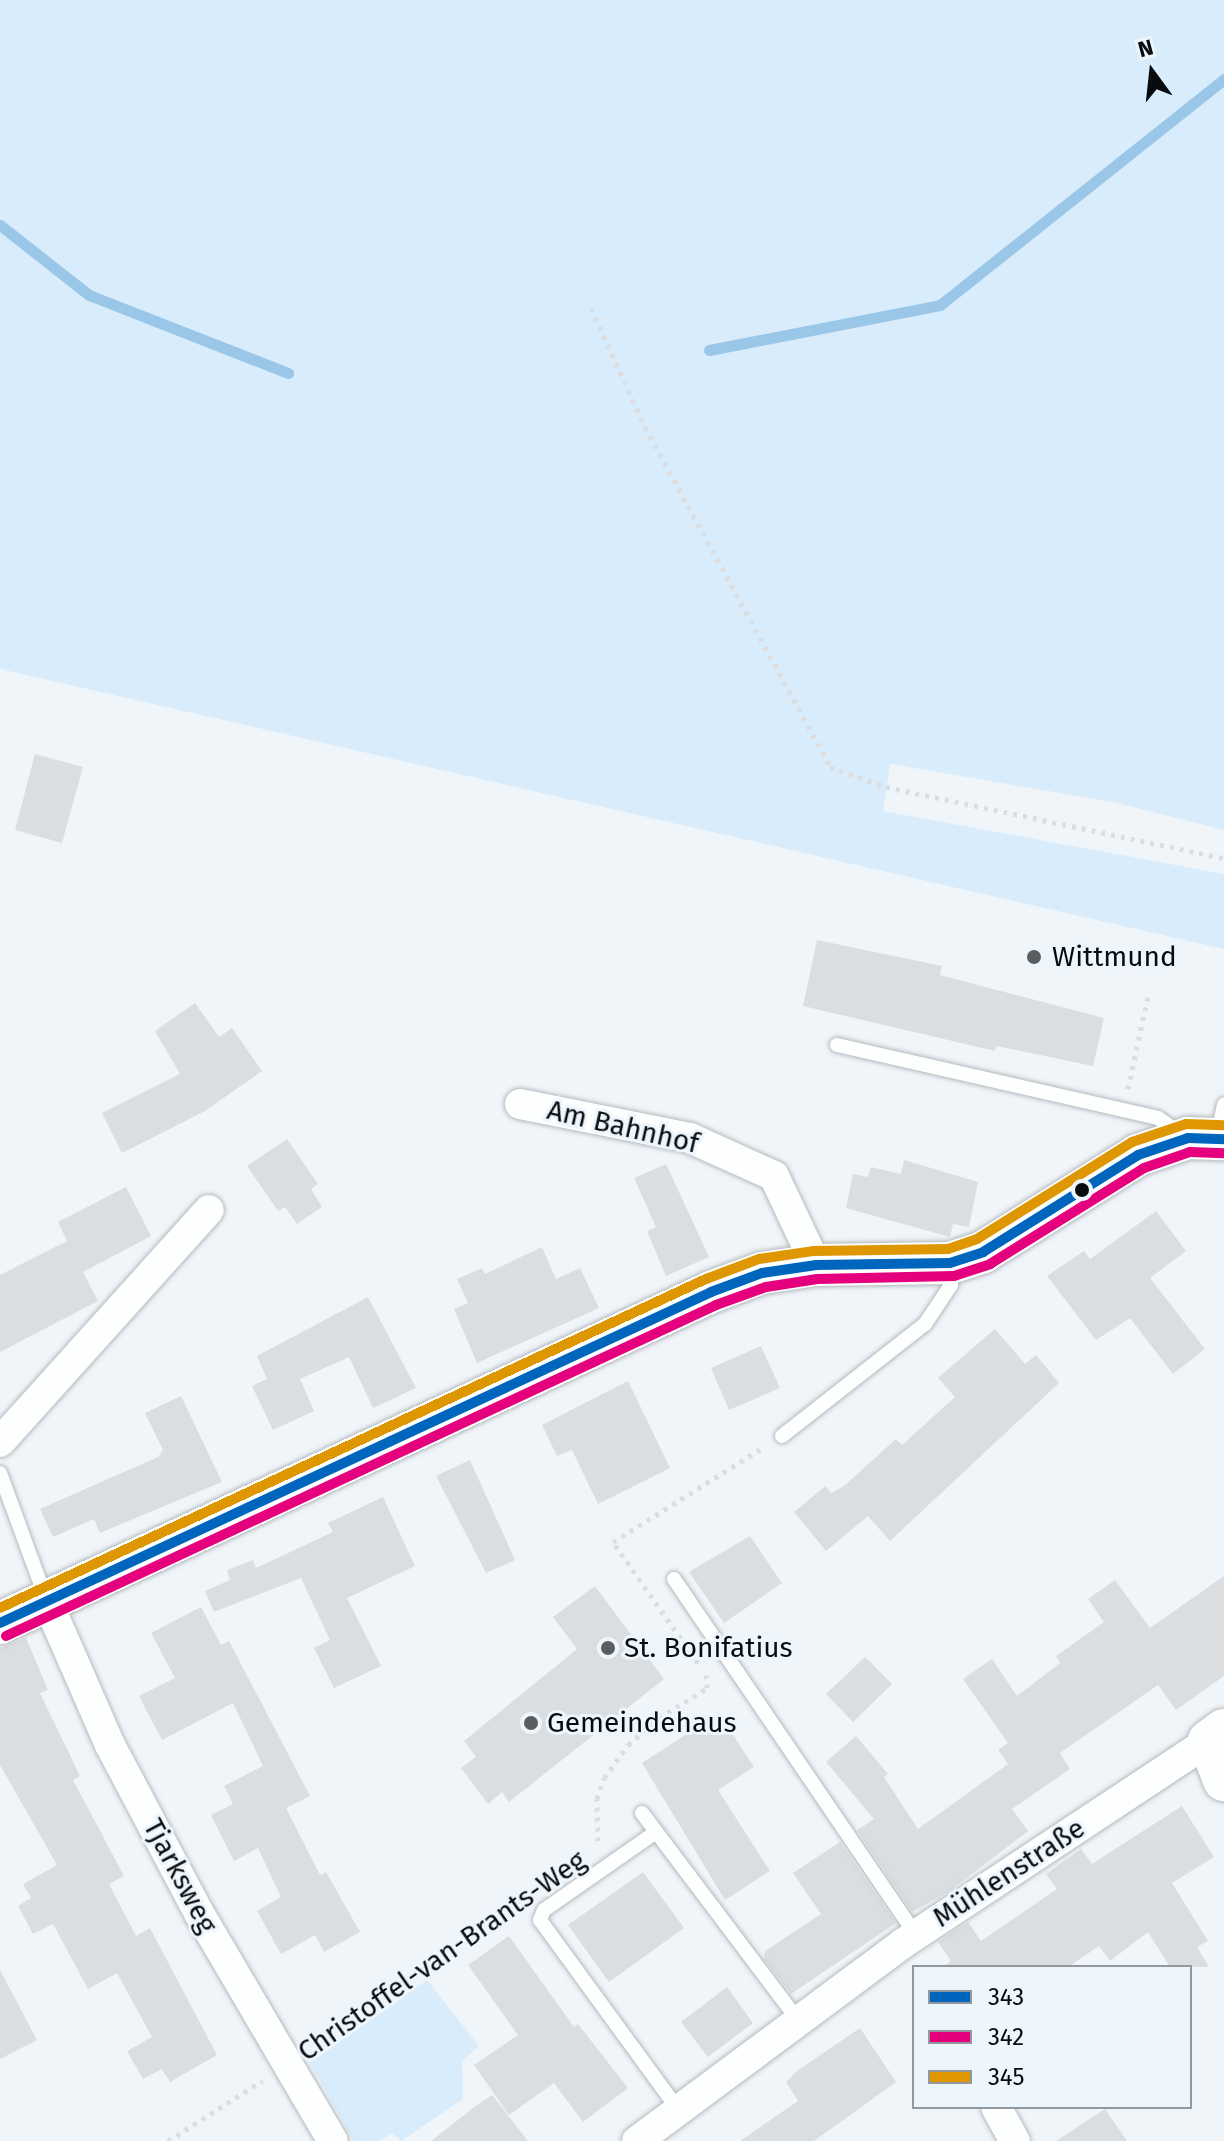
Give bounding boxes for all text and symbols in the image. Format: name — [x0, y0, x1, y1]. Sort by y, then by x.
north arrow — [1112, 32, 1192, 112]
text: N — [1135, 33, 1156, 63]
place label: Wittmund — [1052, 940, 1177, 974]
marker: Wittmund — [1023, 946, 1045, 968]
street label: Am Bahnhof — [544, 1093, 702, 1161]
unlabelled marker — [1074, 1182, 1090, 1198]
place label: St. Bonifatius — [624, 1631, 793, 1665]
marker: St. Bonifatius — [599, 1639, 617, 1657]
place label: Gemeindehaus — [547, 1706, 737, 1740]
marker: Gemeindehaus — [522, 1714, 540, 1732]
street label: Mühlenstraße — [927, 1811, 1091, 1935]
street label: Tjarksweg — [136, 1813, 224, 1939]
street label: Christoffel-van-Brants-Weg — [292, 1844, 592, 2068]
legend — [912, 1965, 1192, 2109]
text: 343 — [988, 1983, 1024, 2011]
text: 342 — [988, 2023, 1024, 2051]
text: 345 — [988, 2063, 1024, 2091]

